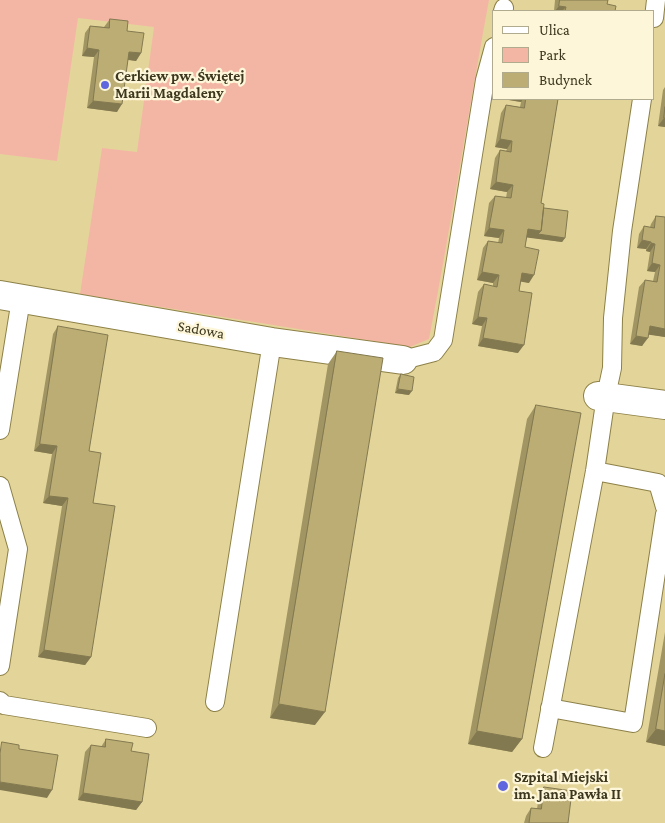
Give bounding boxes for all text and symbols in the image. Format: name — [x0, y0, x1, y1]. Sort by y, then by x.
legend — [492, 10, 655, 100]
text: Ulica — [539, 22, 570, 38]
text: Park — [539, 47, 566, 63]
place label: Cerkiew pw. Świętej Marii Magdaleny — [115, 67, 245, 102]
text: Budynek — [539, 72, 592, 88]
marker: Cerkiew pw. Świętej Marii Magdaleny — [99, 79, 111, 91]
street label: Sadowa — [176, 317, 226, 343]
place label: Szpital Miejski im. Jana Pawła II — [514, 768, 621, 803]
marker: Szpital Miejski im. Jana Pawła II — [496, 779, 510, 793]

